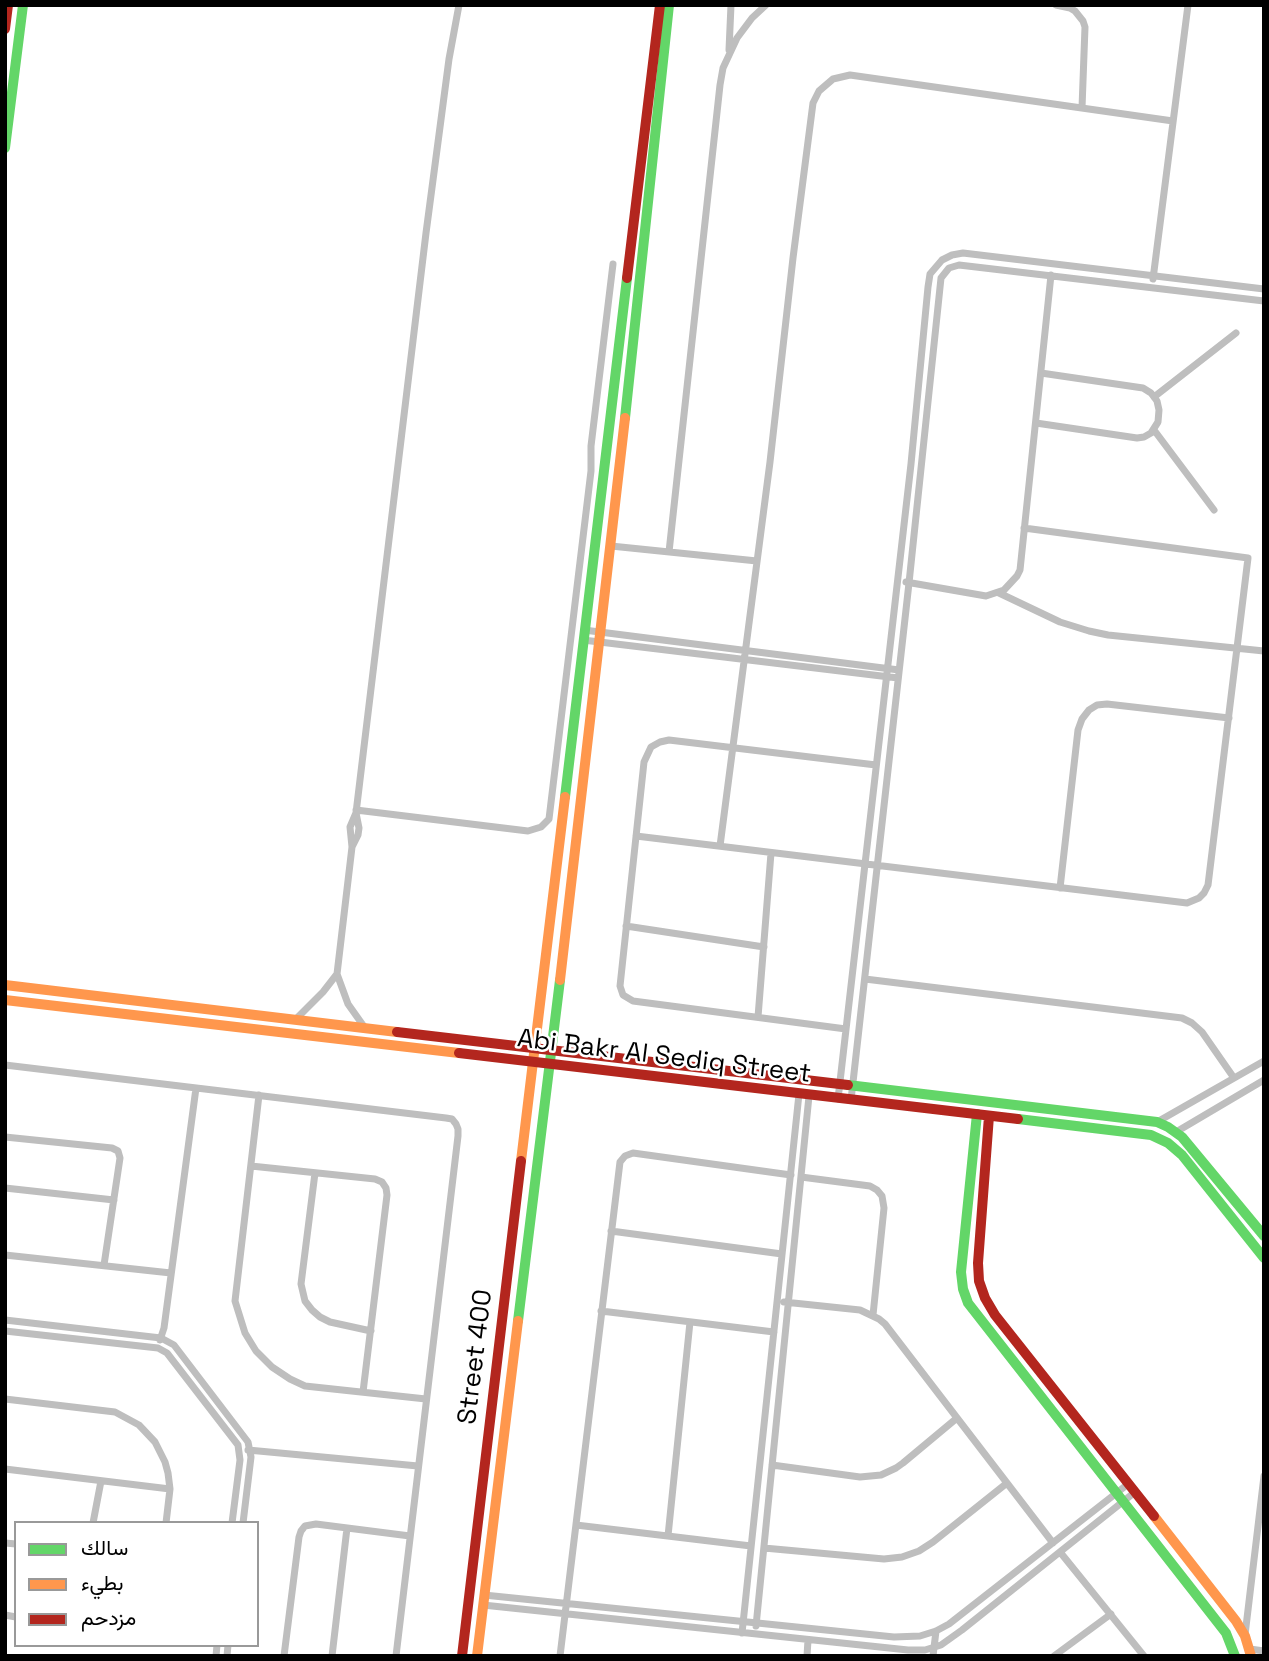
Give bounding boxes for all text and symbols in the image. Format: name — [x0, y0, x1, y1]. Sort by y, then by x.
street label: Abi Bakr Al Sediq Street — [515, 1024, 813, 1090]
street label: Street 400 — [452, 1288, 500, 1426]
legend — [14, 1521, 259, 1647]
text: سالك — [81, 1534, 128, 1561]
text: بطيء — [81, 1569, 124, 1596]
text: مزدحم — [81, 1604, 136, 1631]

